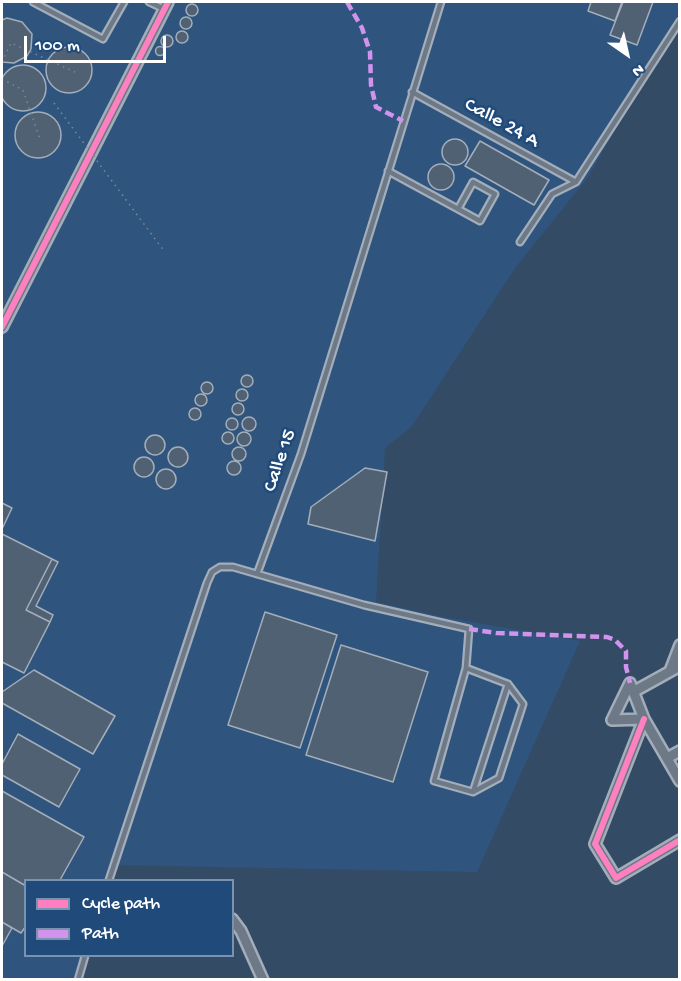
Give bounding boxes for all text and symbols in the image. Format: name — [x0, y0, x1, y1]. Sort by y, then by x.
scale bar — [27, 24, 170, 62]
north arrow — [597, 24, 657, 84]
text: 100 m — [35, 36, 80, 57]
text: N — [628, 59, 647, 80]
street label: Calle 24 A — [459, 94, 543, 154]
street label: Calle 15 — [259, 427, 303, 495]
legend — [24, 879, 234, 957]
text: Cycle path — [82, 894, 160, 915]
text: Path — [82, 924, 119, 945]

